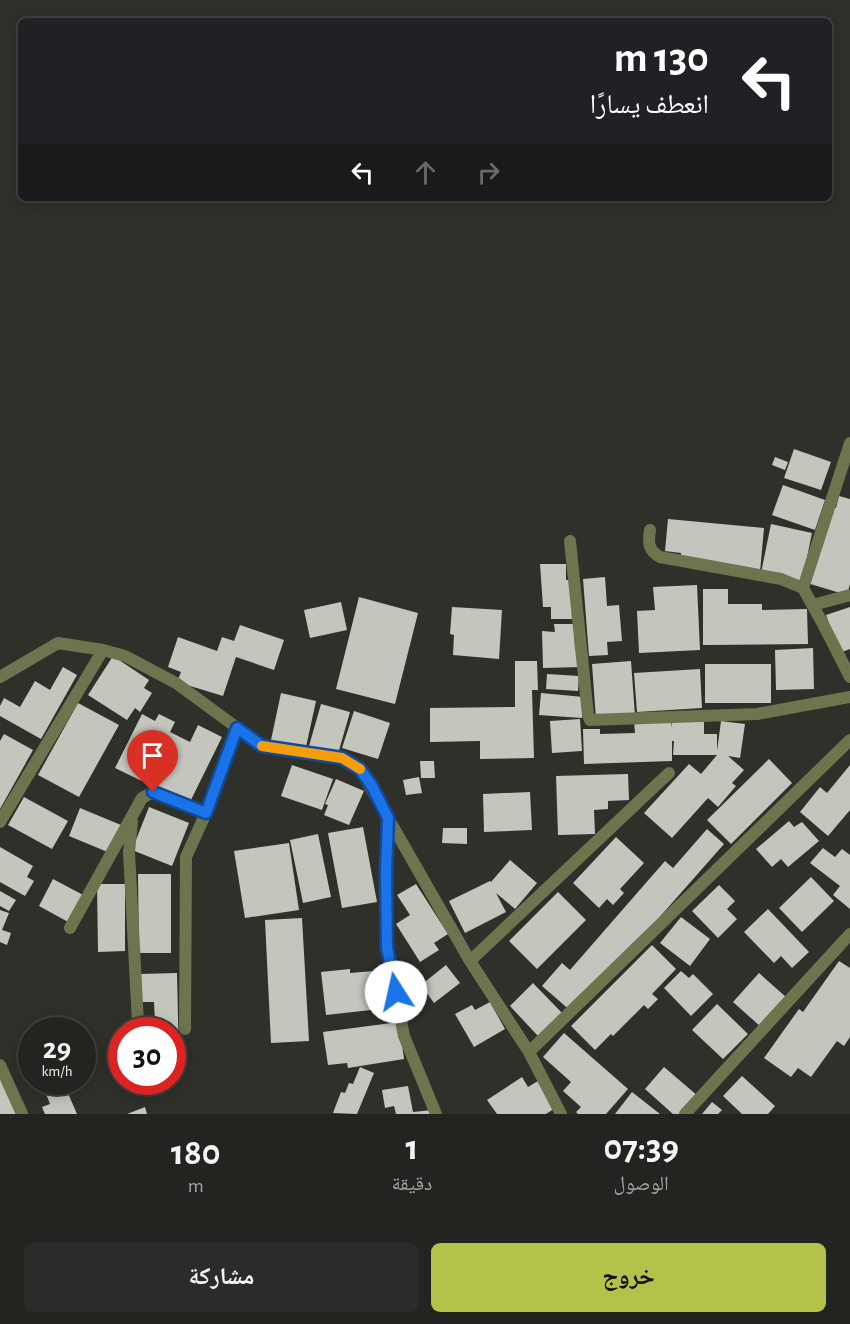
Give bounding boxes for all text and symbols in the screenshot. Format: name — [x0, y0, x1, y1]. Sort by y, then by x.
text: 130 m — [614, 37, 709, 79]
icon: left — [730, 42, 808, 120]
text: انعطف يسارًا — [590, 91, 709, 118]
icon: left — [346, 156, 379, 189]
icon: ahead — [409, 156, 442, 189]
icon: right — [472, 156, 505, 189]
pin — [127, 730, 178, 792]
icon: arrive — [136, 739, 169, 772]
position arrow — [364, 960, 428, 1024]
speed limit sign: 30 — [108, 1017, 186, 1095]
text: 29 — [43, 1034, 71, 1064]
text: km/h — [42, 1064, 72, 1079]
text: 1 — [406, 1130, 418, 1166]
text: 07:39 — [603, 1130, 679, 1166]
text: 180 — [171, 1135, 221, 1171]
text: دقيقة — [392, 1174, 432, 1194]
text: الوصول — [614, 1174, 669, 1194]
text: m — [188, 1176, 204, 1196]
button: مشاركة — [24, 1243, 419, 1312]
button: خروج — [431, 1243, 826, 1312]

